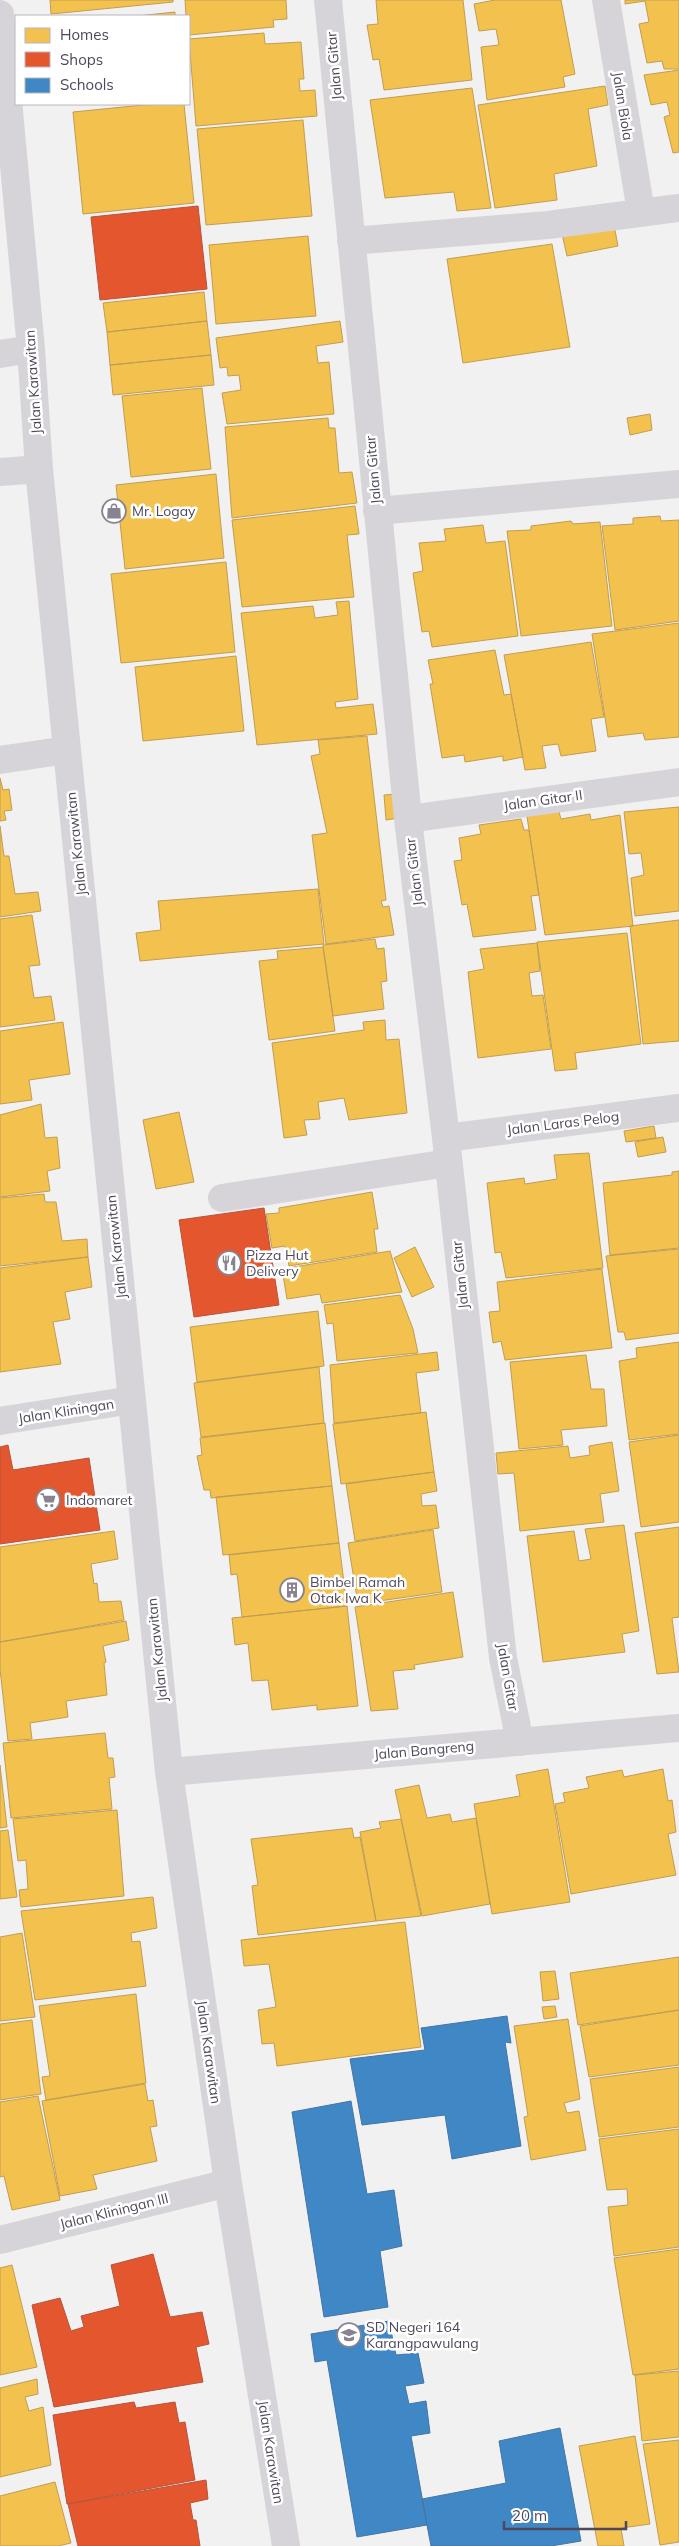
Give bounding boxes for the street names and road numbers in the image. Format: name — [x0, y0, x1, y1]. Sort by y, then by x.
street label: Jalan Gitar — [322, 30, 346, 101]
street label: Jalan Biola — [609, 70, 637, 142]
street label: Jalan Karawitan — [20, 329, 46, 435]
street label: Jalan Gitar — [361, 434, 385, 505]
street label: Jalan Gitar II — [502, 786, 584, 814]
street label: Jalan Karawitan — [62, 791, 90, 897]
street label: Jalan Gitar — [401, 836, 427, 907]
street label: Jalan Laras Pelog — [506, 1107, 620, 1139]
street label: Jalan Karawitan — [102, 1194, 130, 1300]
street label: Jalan Gitar — [447, 1239, 473, 1310]
street label: Jalan Kliningan — [17, 1395, 115, 1427]
street label: Jalan Karawitan — [143, 1597, 171, 1703]
street label: Jalan Gitar — [493, 1642, 523, 1713]
street label: Jalan Bangreng — [373, 1737, 475, 1763]
street label: Jalan Karawitan — [193, 1999, 225, 2105]
street label: Jalan Kliningan III — [58, 2189, 170, 2233]
street label: Jalan Karawitan — [254, 2399, 288, 2505]

